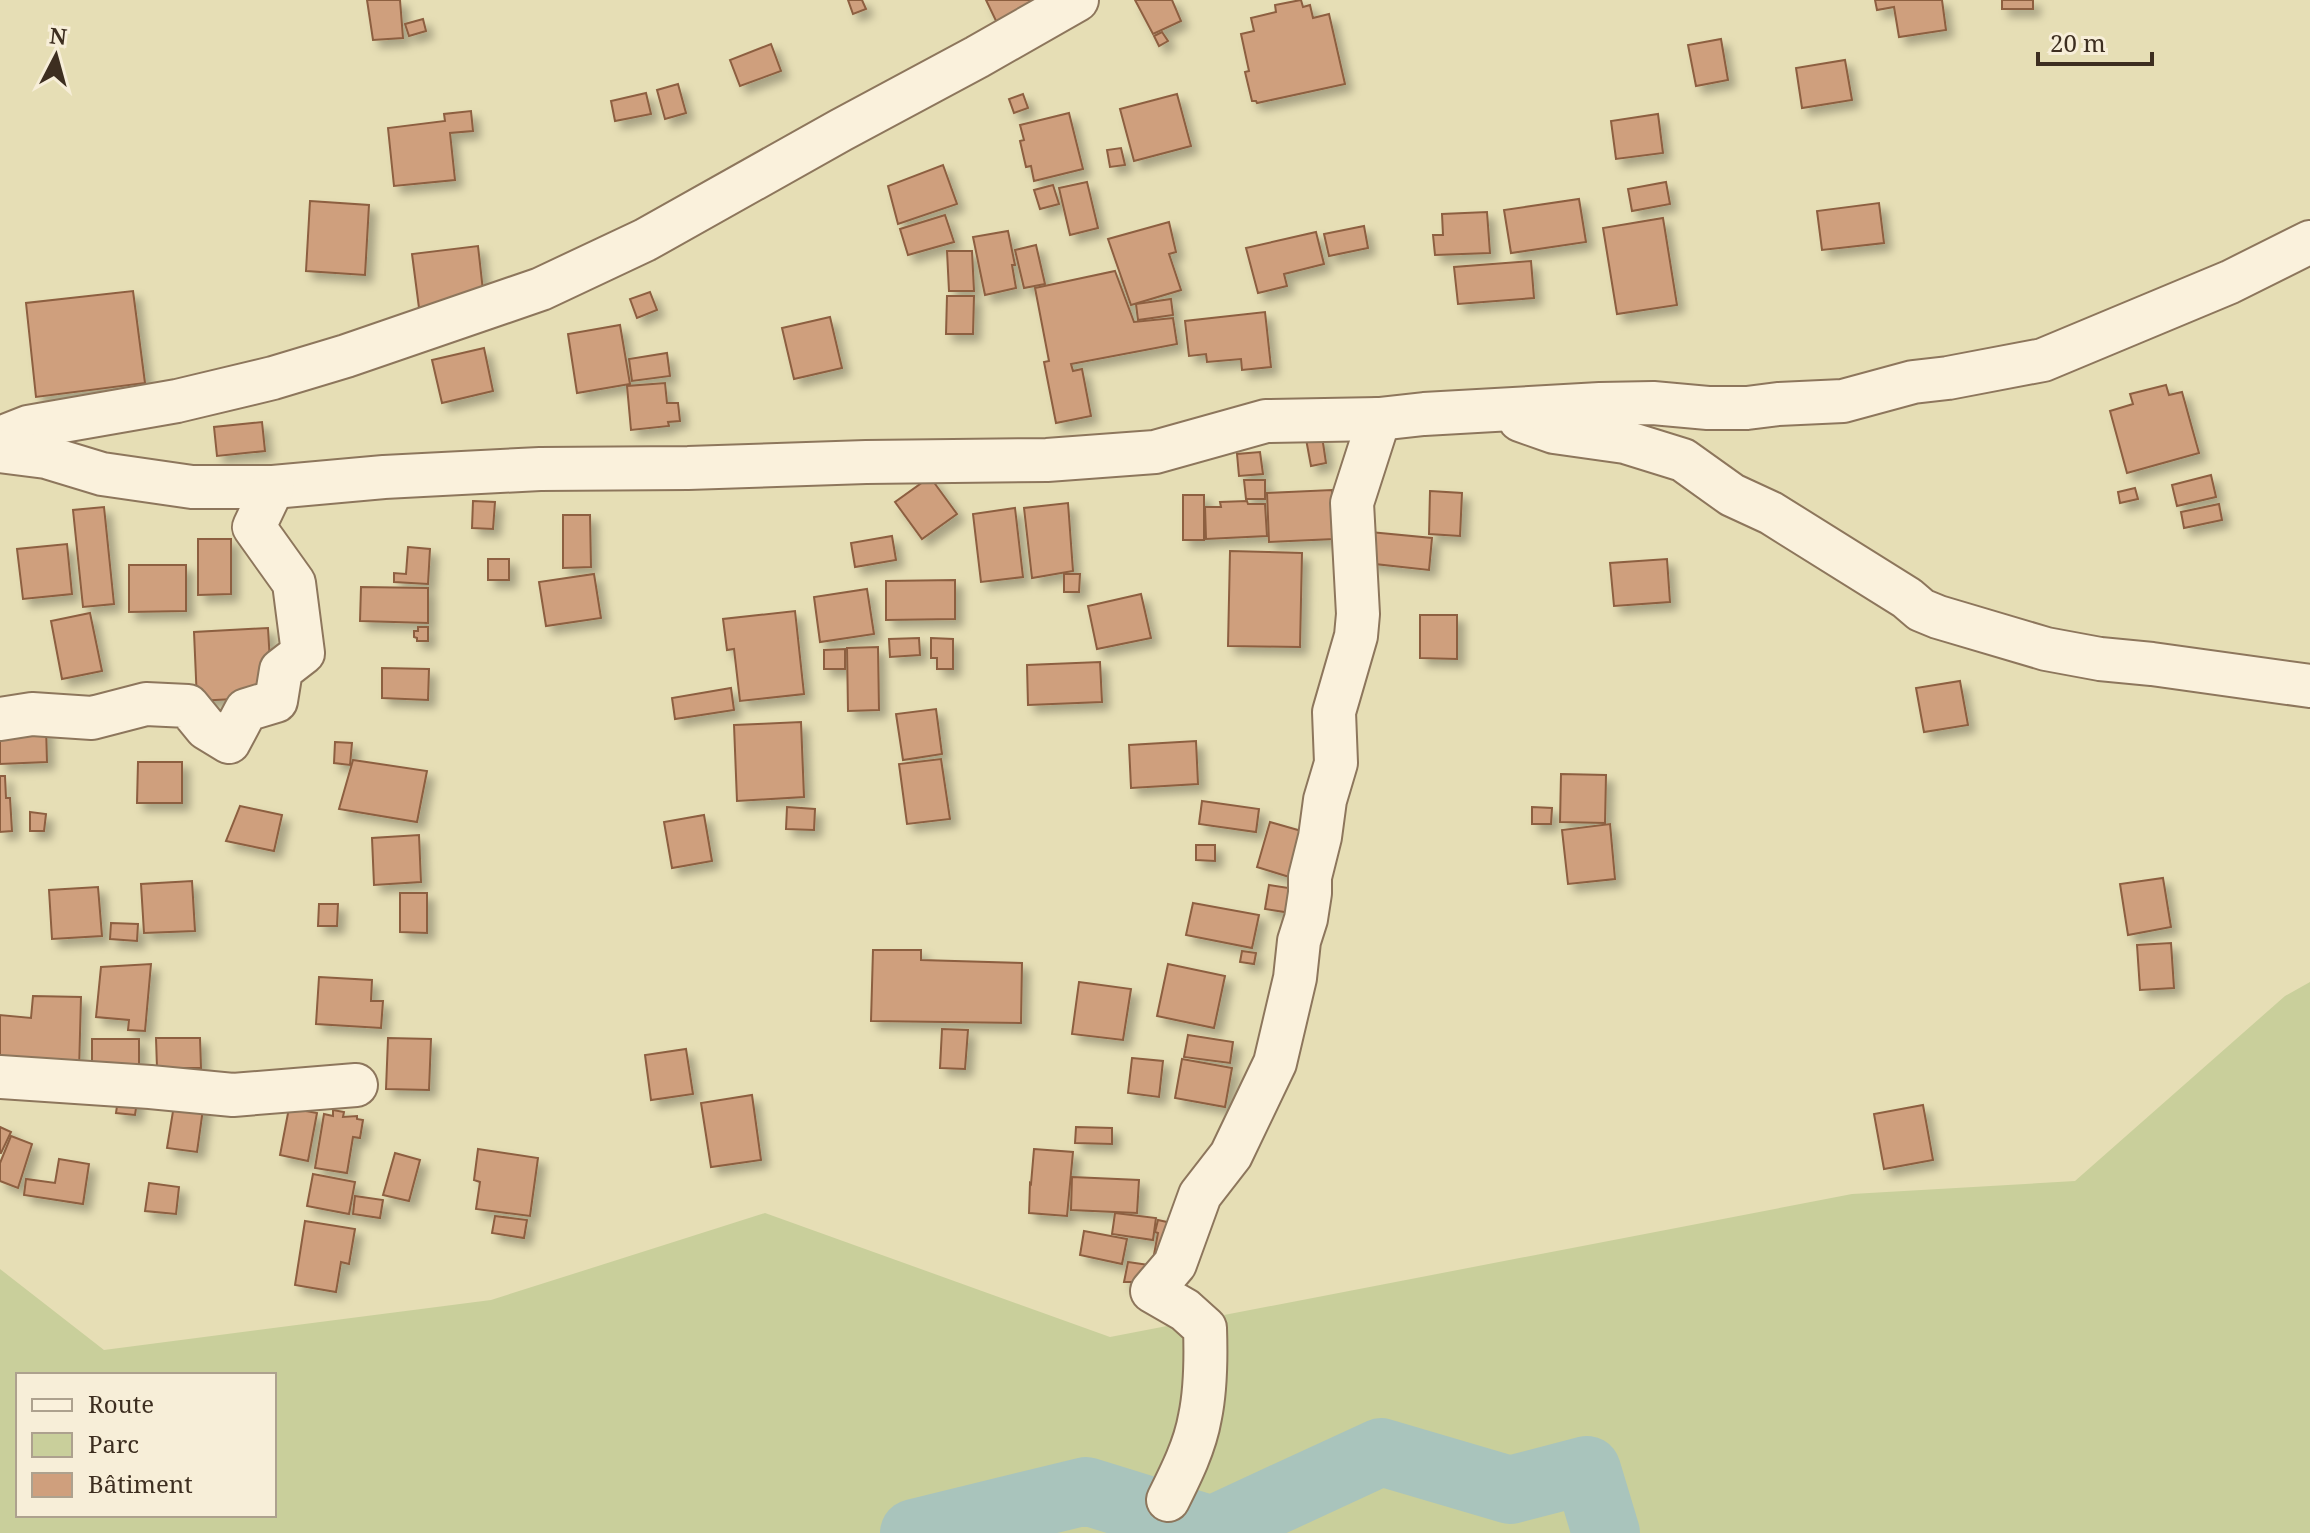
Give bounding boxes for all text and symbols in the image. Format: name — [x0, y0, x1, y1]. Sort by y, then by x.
north arrow — [16, 16, 96, 96]
scale bar — [2038, 16, 2152, 66]
text: N — [48, 19, 68, 51]
text: 20 m — [2050, 26, 2106, 59]
legend — [16, 1373, 276, 1517]
text: Route — [88, 1387, 154, 1420]
text: Parc — [88, 1427, 139, 1460]
text: Bâtiment — [88, 1467, 193, 1500]

